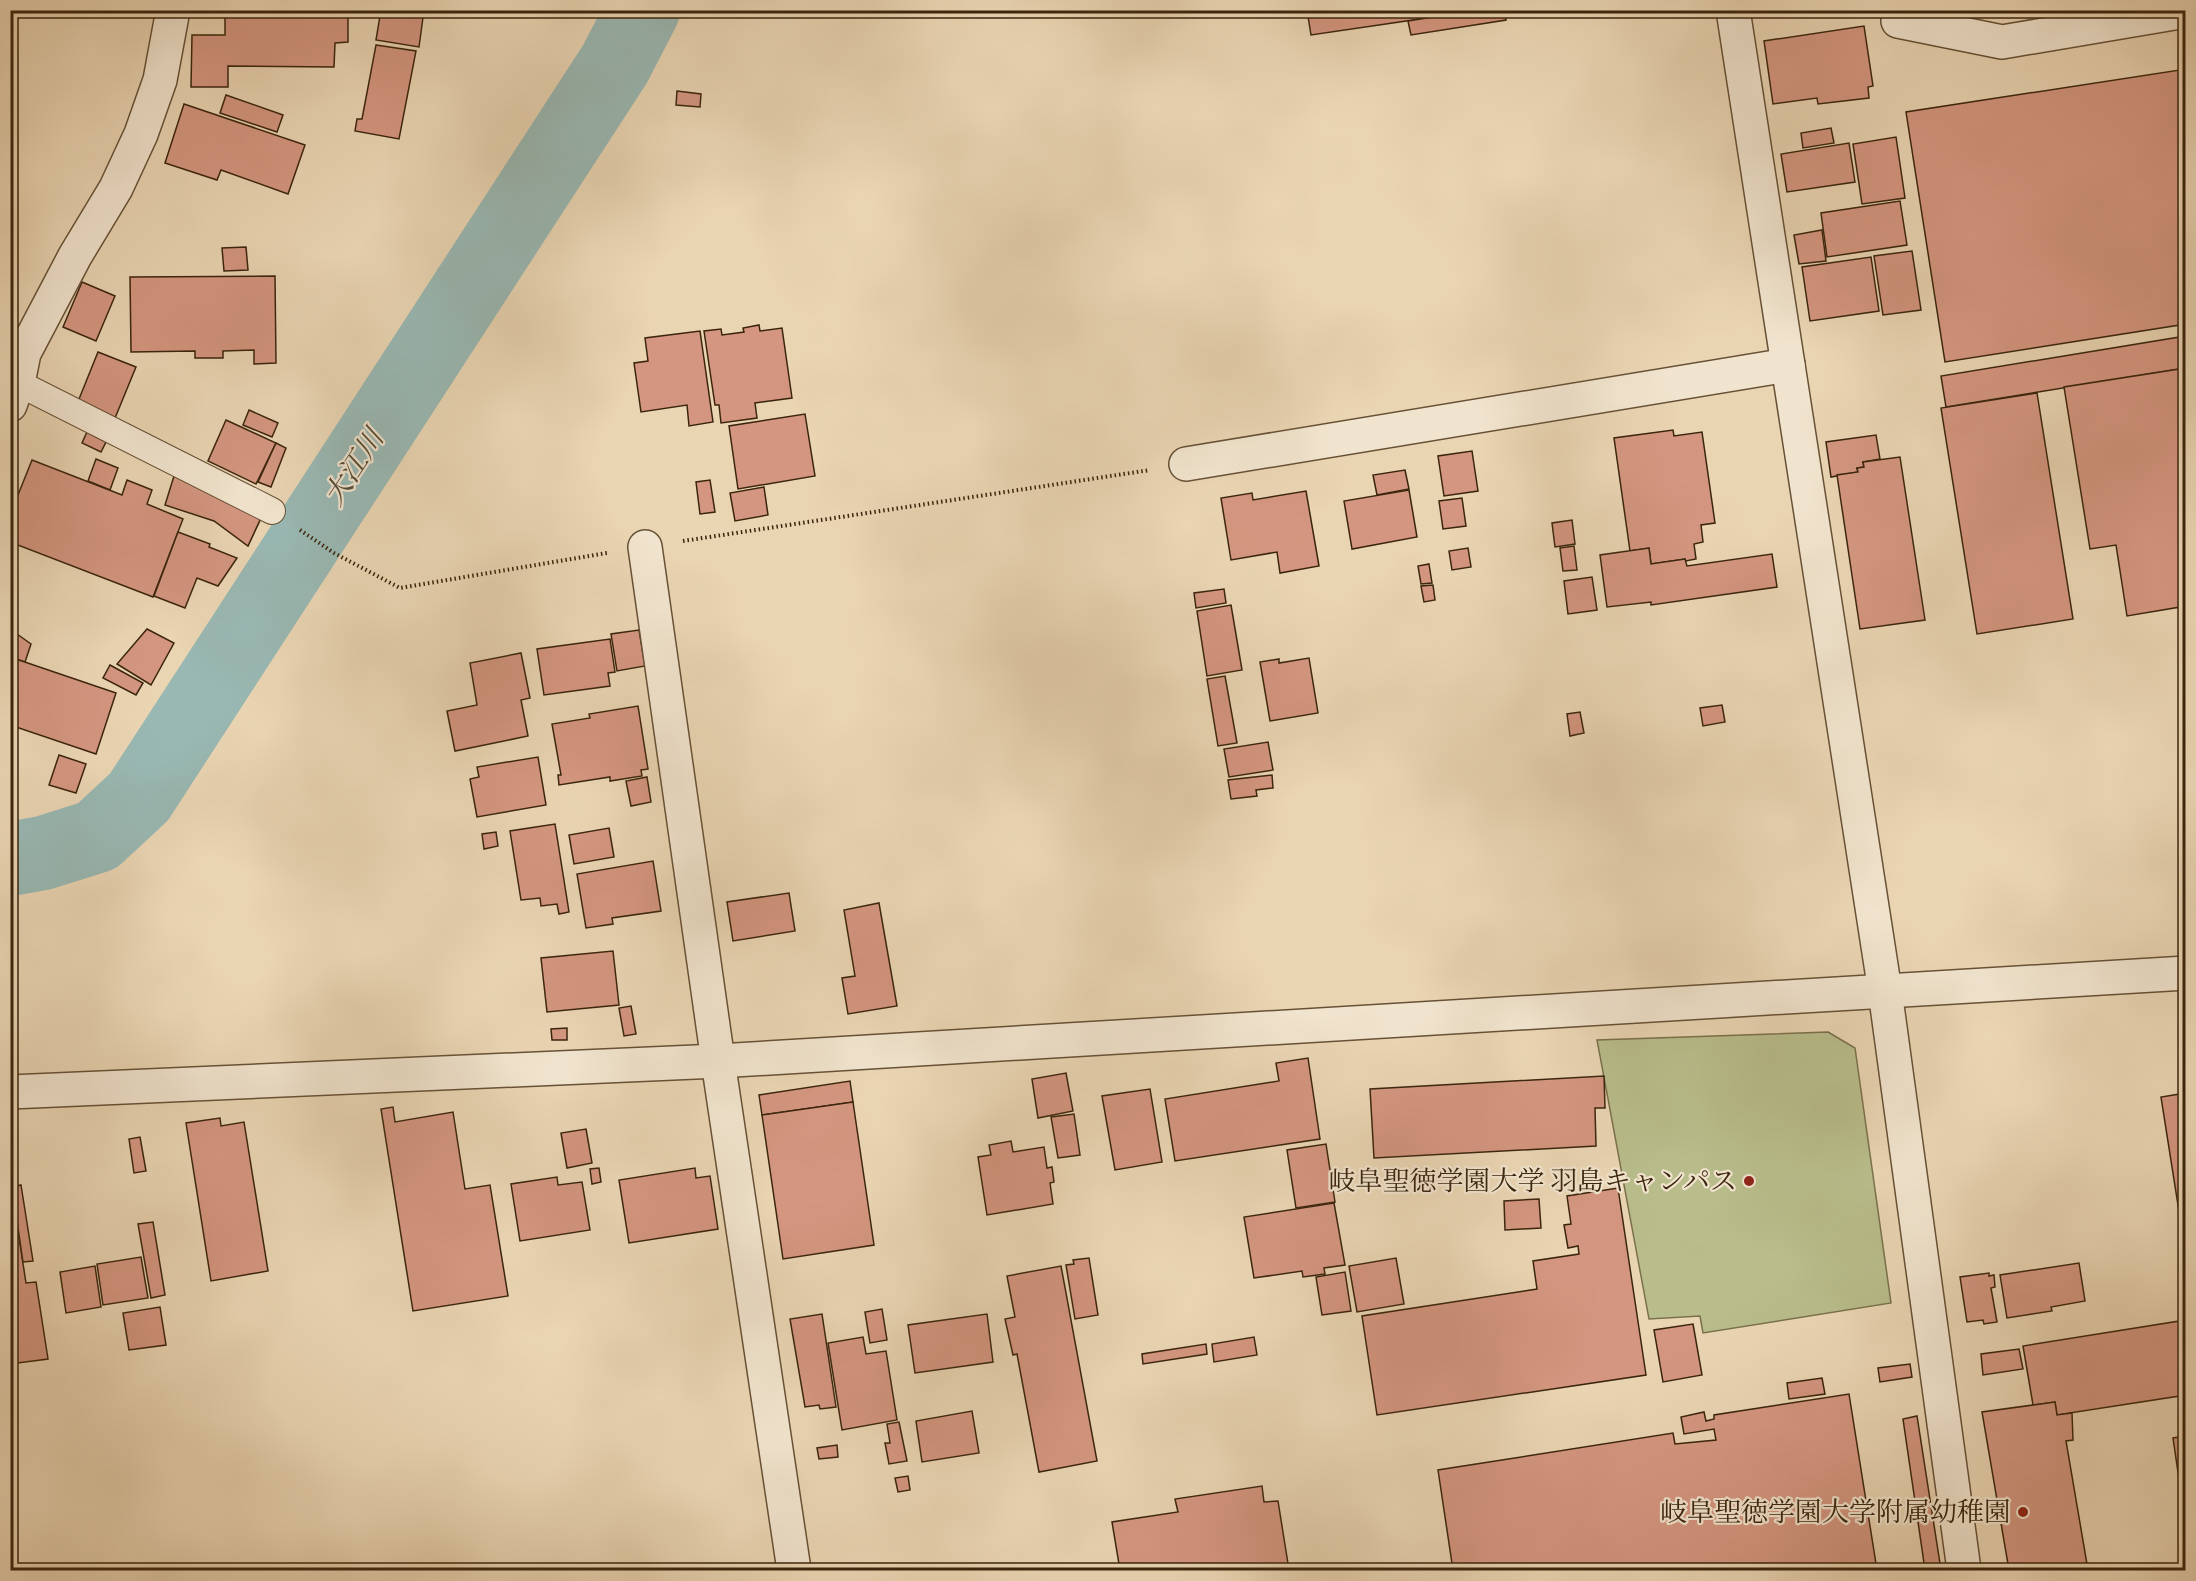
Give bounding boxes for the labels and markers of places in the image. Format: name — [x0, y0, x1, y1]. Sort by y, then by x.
place label: 岐阜聖徳学園大学 羽島キャンパス — [1328, 1163, 1737, 1198]
marker: 岐阜聖徳学園大学 羽島キャンパス — [1742, 1174, 1756, 1188]
place label: 岐阜聖徳学園大学附属幼稚園 — [1660, 1494, 2011, 1529]
marker: 岐阜聖徳学園大学附属幼稚園 — [2016, 1505, 2030, 1519]

